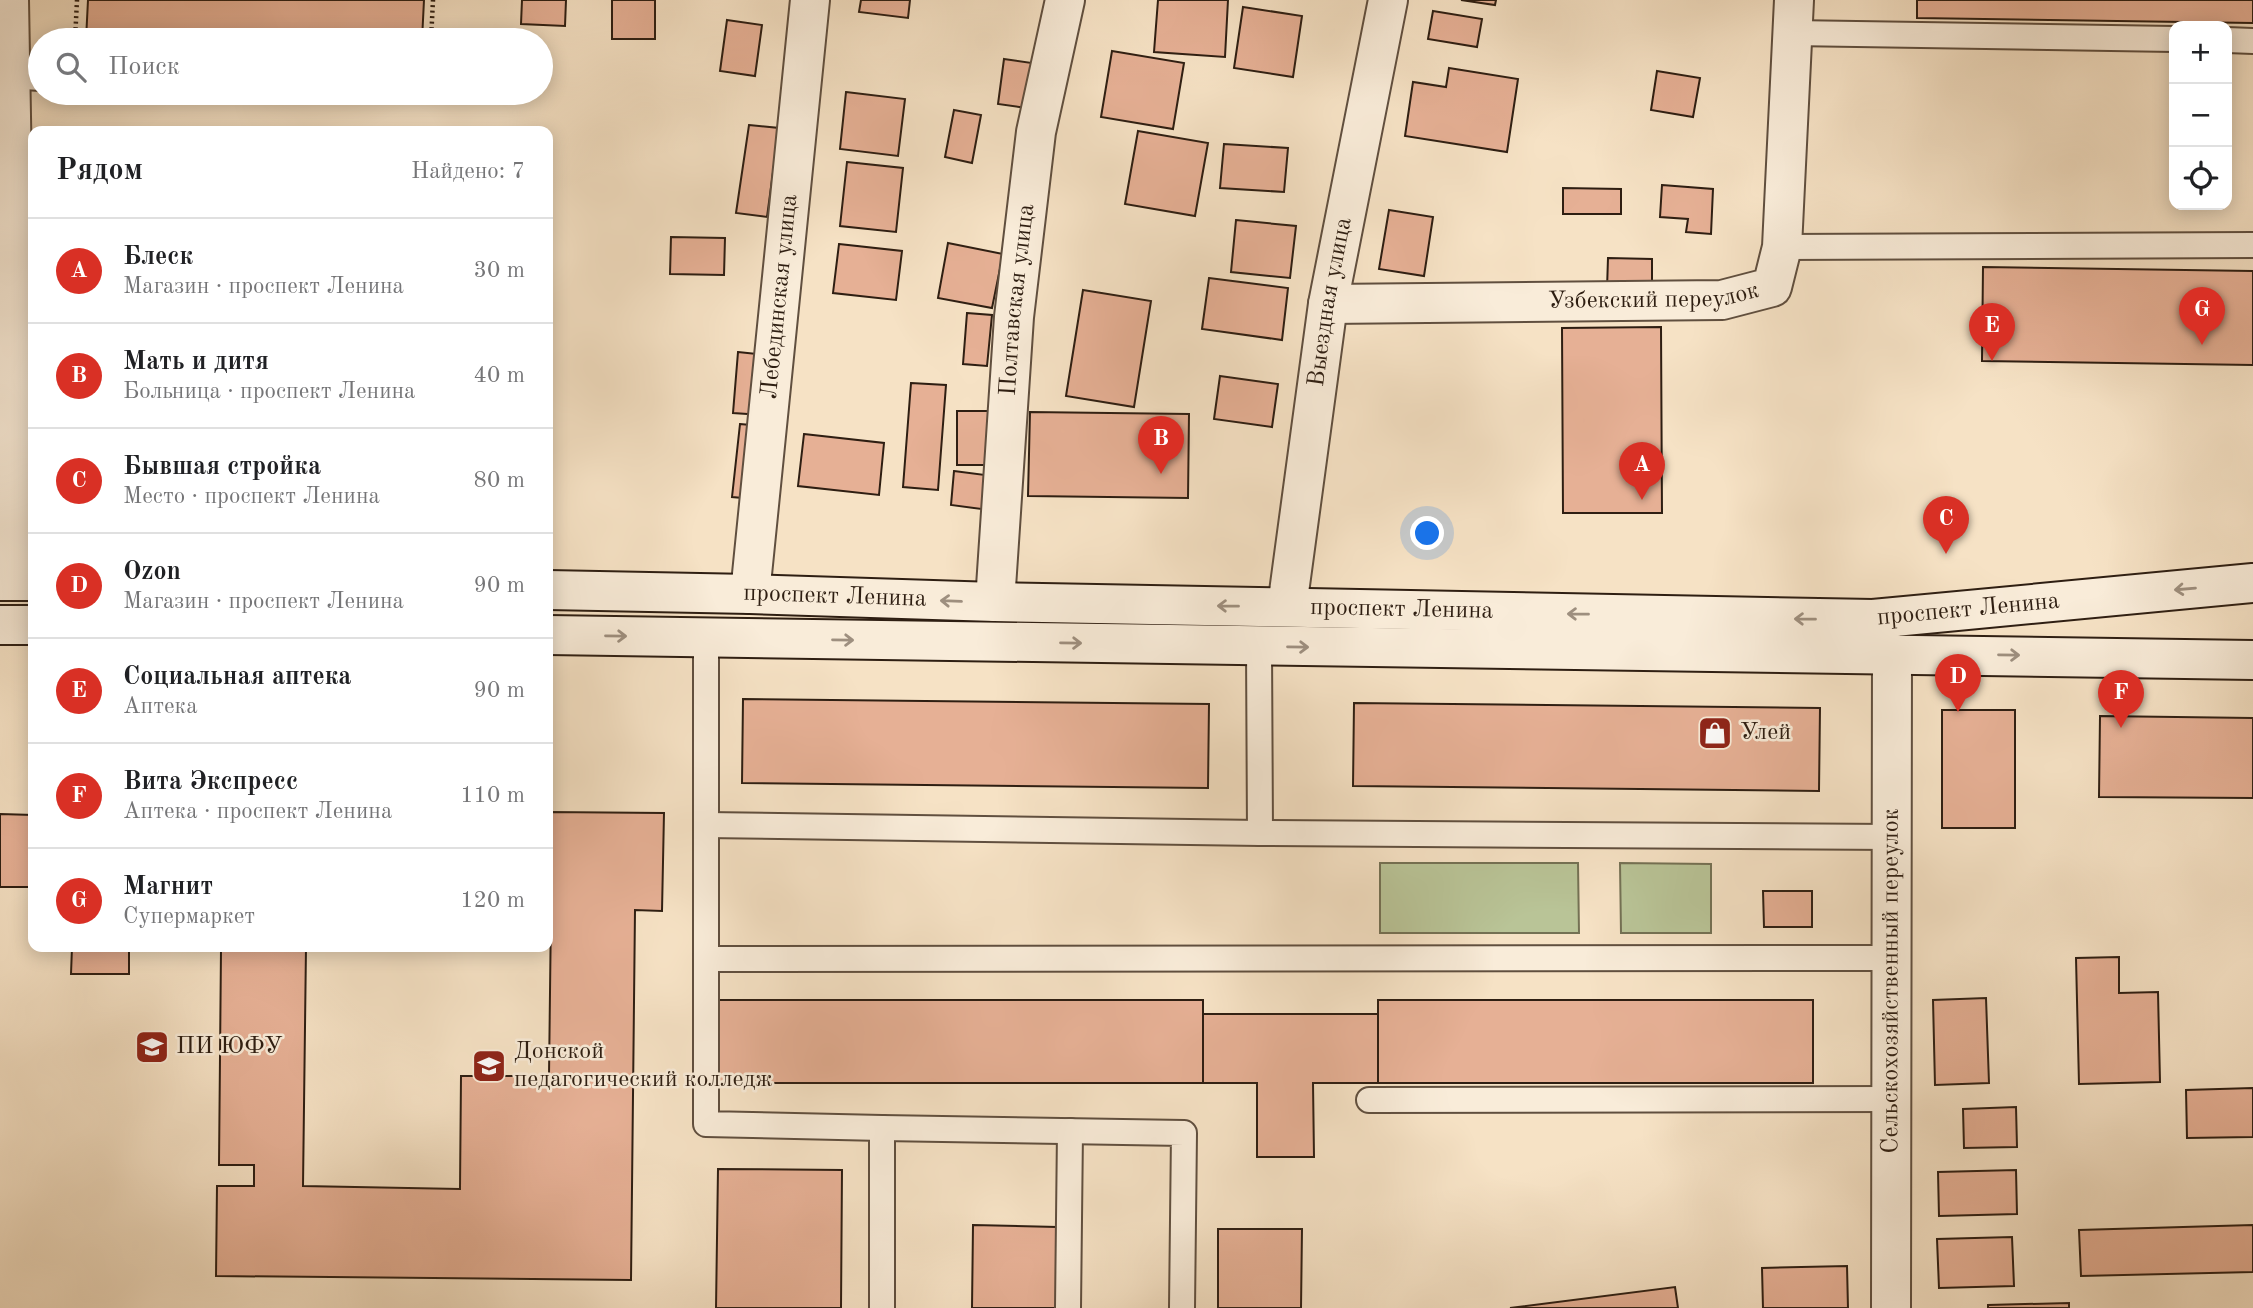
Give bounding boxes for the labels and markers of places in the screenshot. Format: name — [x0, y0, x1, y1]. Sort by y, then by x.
pin: G — [2179, 287, 2225, 345]
pin: E — [1969, 303, 2015, 361]
pin: B — [1138, 416, 1184, 474]
pin: A — [1619, 442, 1665, 500]
pin: C — [1923, 496, 1969, 554]
pin: D — [1935, 654, 1981, 712]
pin: F — [2098, 670, 2144, 728]
shop icon: Улей — [1696, 714, 1734, 752]
place label: Улей — [1740, 721, 1791, 745]
school or university icon: ПИ ЮФУ — [133, 1028, 171, 1066]
place label: ПИ ЮФУ — [176, 1035, 283, 1059]
place label: Донской педагогический колледж — [514, 1040, 773, 1092]
school or university icon: Донской педагогический колледж — [470, 1047, 508, 1085]

